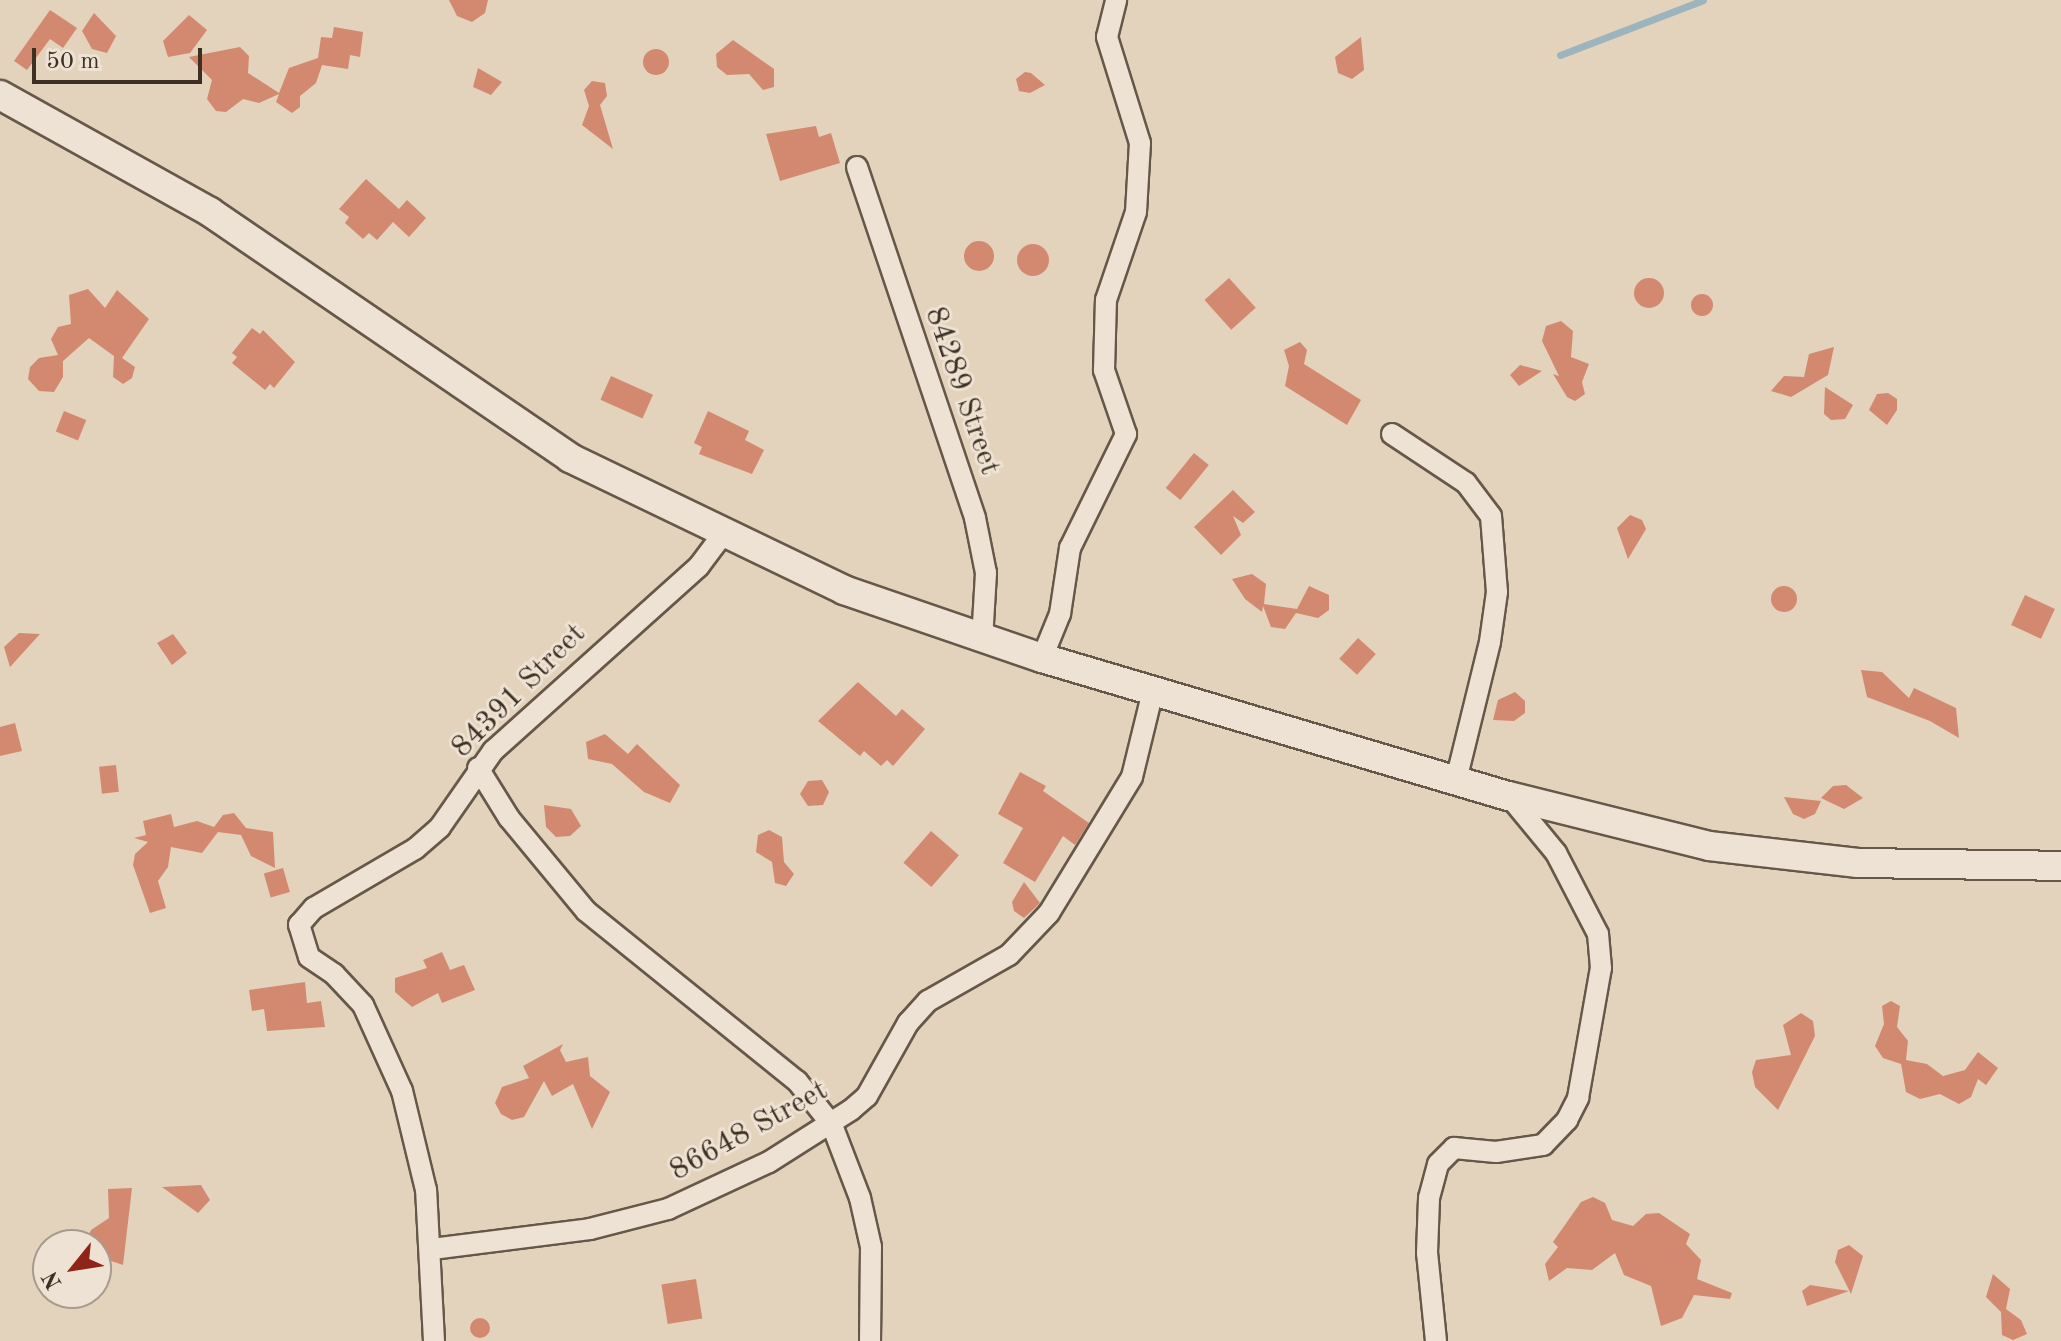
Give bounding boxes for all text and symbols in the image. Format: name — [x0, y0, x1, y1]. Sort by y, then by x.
scale bar — [36, 32, 206, 82]
text: 50 m — [46, 50, 100, 74]
street label: 84289 Street — [917, 302, 1007, 480]
street label: 84391 Street — [444, 616, 594, 766]
street label: 86648 Street — [664, 1073, 834, 1189]
north arrow — [32, 1229, 112, 1309]
text: N — [39, 1267, 67, 1293]

